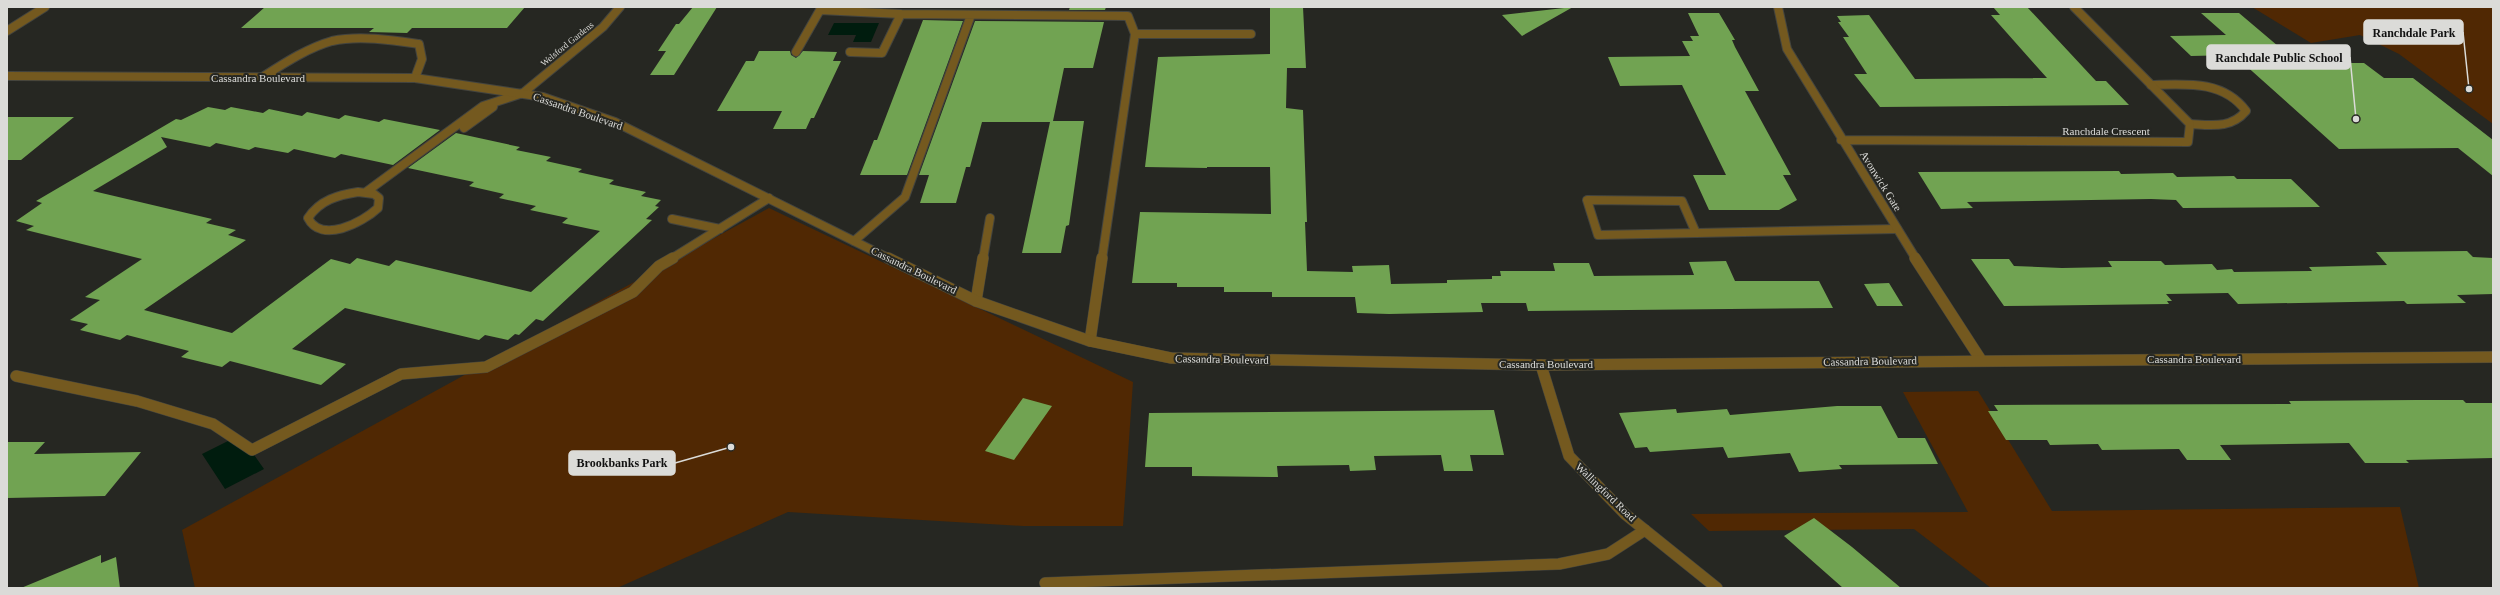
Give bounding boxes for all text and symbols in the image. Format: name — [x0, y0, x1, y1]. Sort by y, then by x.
street label: Welsford Gardens — [539, 19, 596, 68]
callout: Ranchdale Park — [2364, 20, 2463, 44]
text: Ranchdale Park — [2372, 26, 2456, 40]
callout: Ranchdale Public School — [2207, 45, 2350, 69]
text: Ranchdale Public School — [2215, 51, 2343, 65]
street label: Cassandra Boulevard — [211, 72, 305, 84]
street label: Cassandra Boulevard — [532, 90, 625, 132]
street label: Ranchdale Crescent — [2062, 125, 2150, 137]
street label: Avonwick Gate — [1858, 149, 1904, 213]
street label: Cassandra Boulevard — [869, 244, 959, 296]
street label: Cassandra Boulevard — [1175, 352, 1269, 366]
street label: Cassandra Boulevard — [2147, 353, 2241, 365]
street label: Cassandra Boulevard — [1823, 354, 1917, 368]
street label: Cassandra Boulevard — [1499, 358, 1593, 370]
callout: Brookbanks Park — [569, 451, 675, 475]
text: Brookbanks Park — [577, 456, 668, 470]
street label: Wallingford Road — [1573, 460, 1639, 524]

